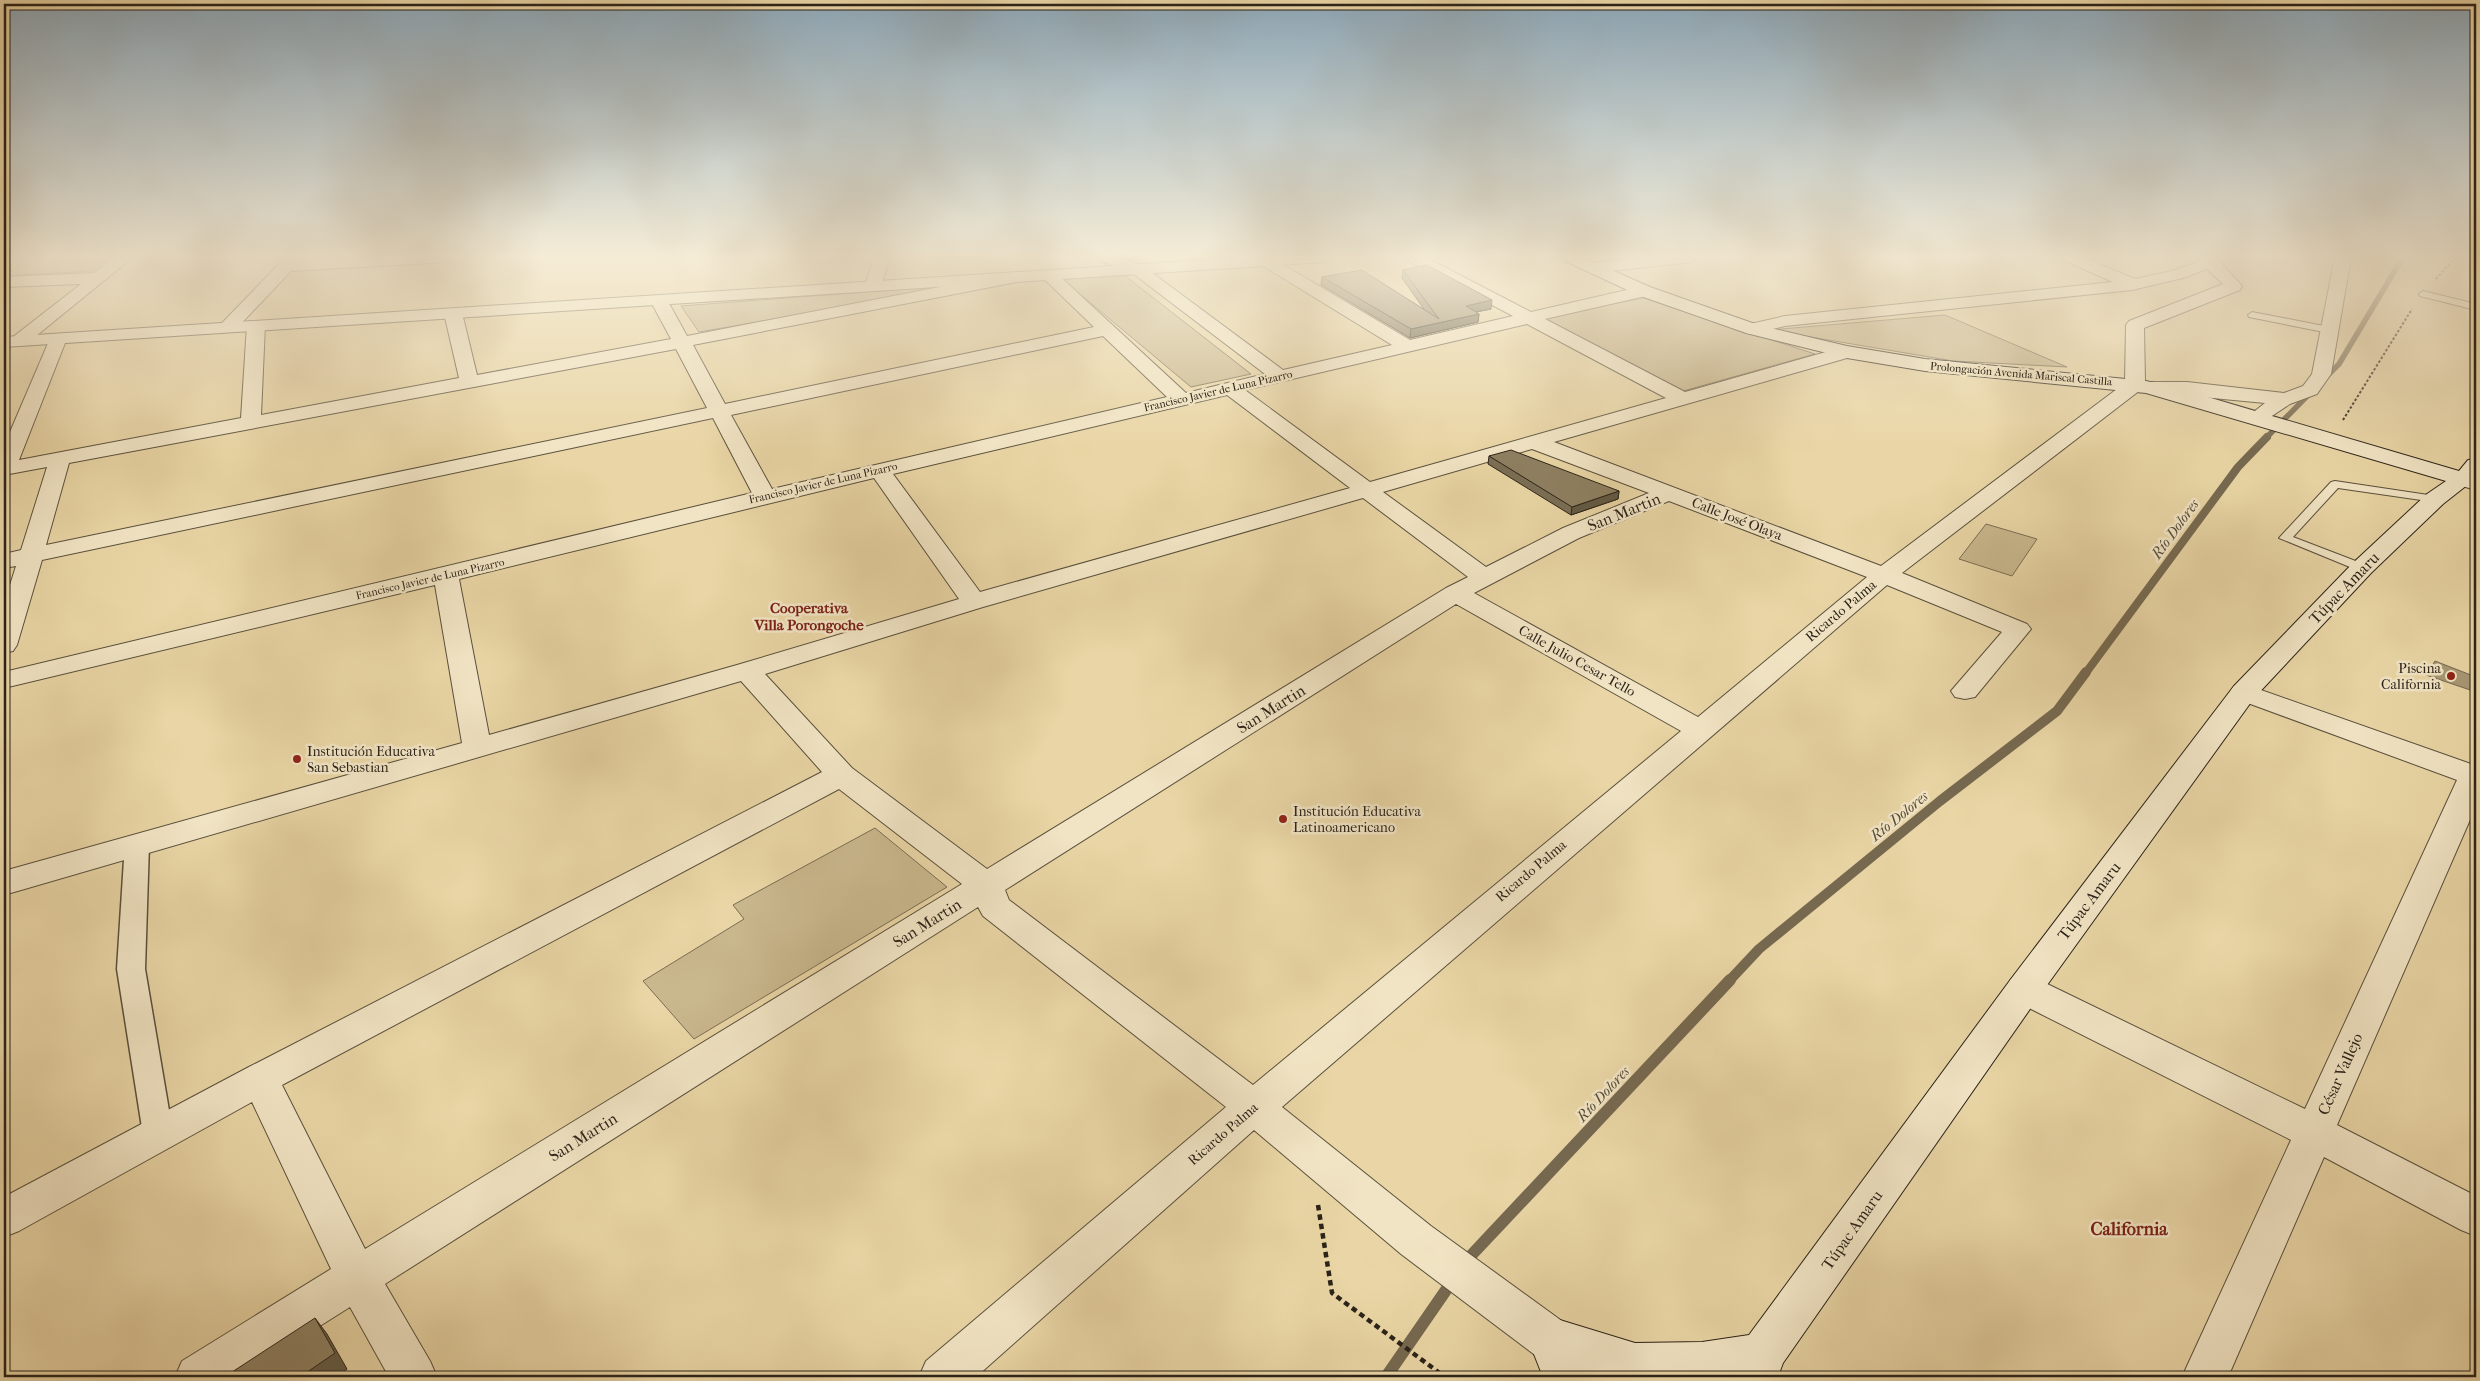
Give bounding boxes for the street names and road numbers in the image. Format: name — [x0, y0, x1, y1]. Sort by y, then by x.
street label: Prolongación Avenida Mariscal Castilla — [1929, 360, 2114, 389]
street label: Francisco Javier de Luna Pizarro — [1142, 367, 1294, 414]
street label: Francisco Javier de Luna Pizarro — [747, 459, 899, 506]
street label: San Martin — [1585, 488, 1664, 535]
street label: Calle José Olaya — [1689, 494, 1785, 544]
street label: Túpac Amaru — [2305, 548, 2383, 628]
street label: Francisco Javier de Luna Pizarro — [354, 555, 506, 602]
street label: Ricardo Palma — [1802, 576, 1880, 646]
street label: Calle Julio Cesar Tello — [1515, 622, 1639, 700]
street label: San Martin — [1233, 680, 1309, 737]
street label: Ricardo Palma — [1492, 836, 1570, 906]
street label: Túpac Amaru — [2053, 858, 2125, 944]
street label: San Martin — [889, 894, 965, 951]
street label: César Vallejo — [2313, 1030, 2367, 1118]
street label: Ricardo Palma — [1185, 1099, 1262, 1169]
street label: San Martin — [545, 1108, 621, 1165]
street label: Túpac Amaru — [1818, 1186, 1886, 1274]

